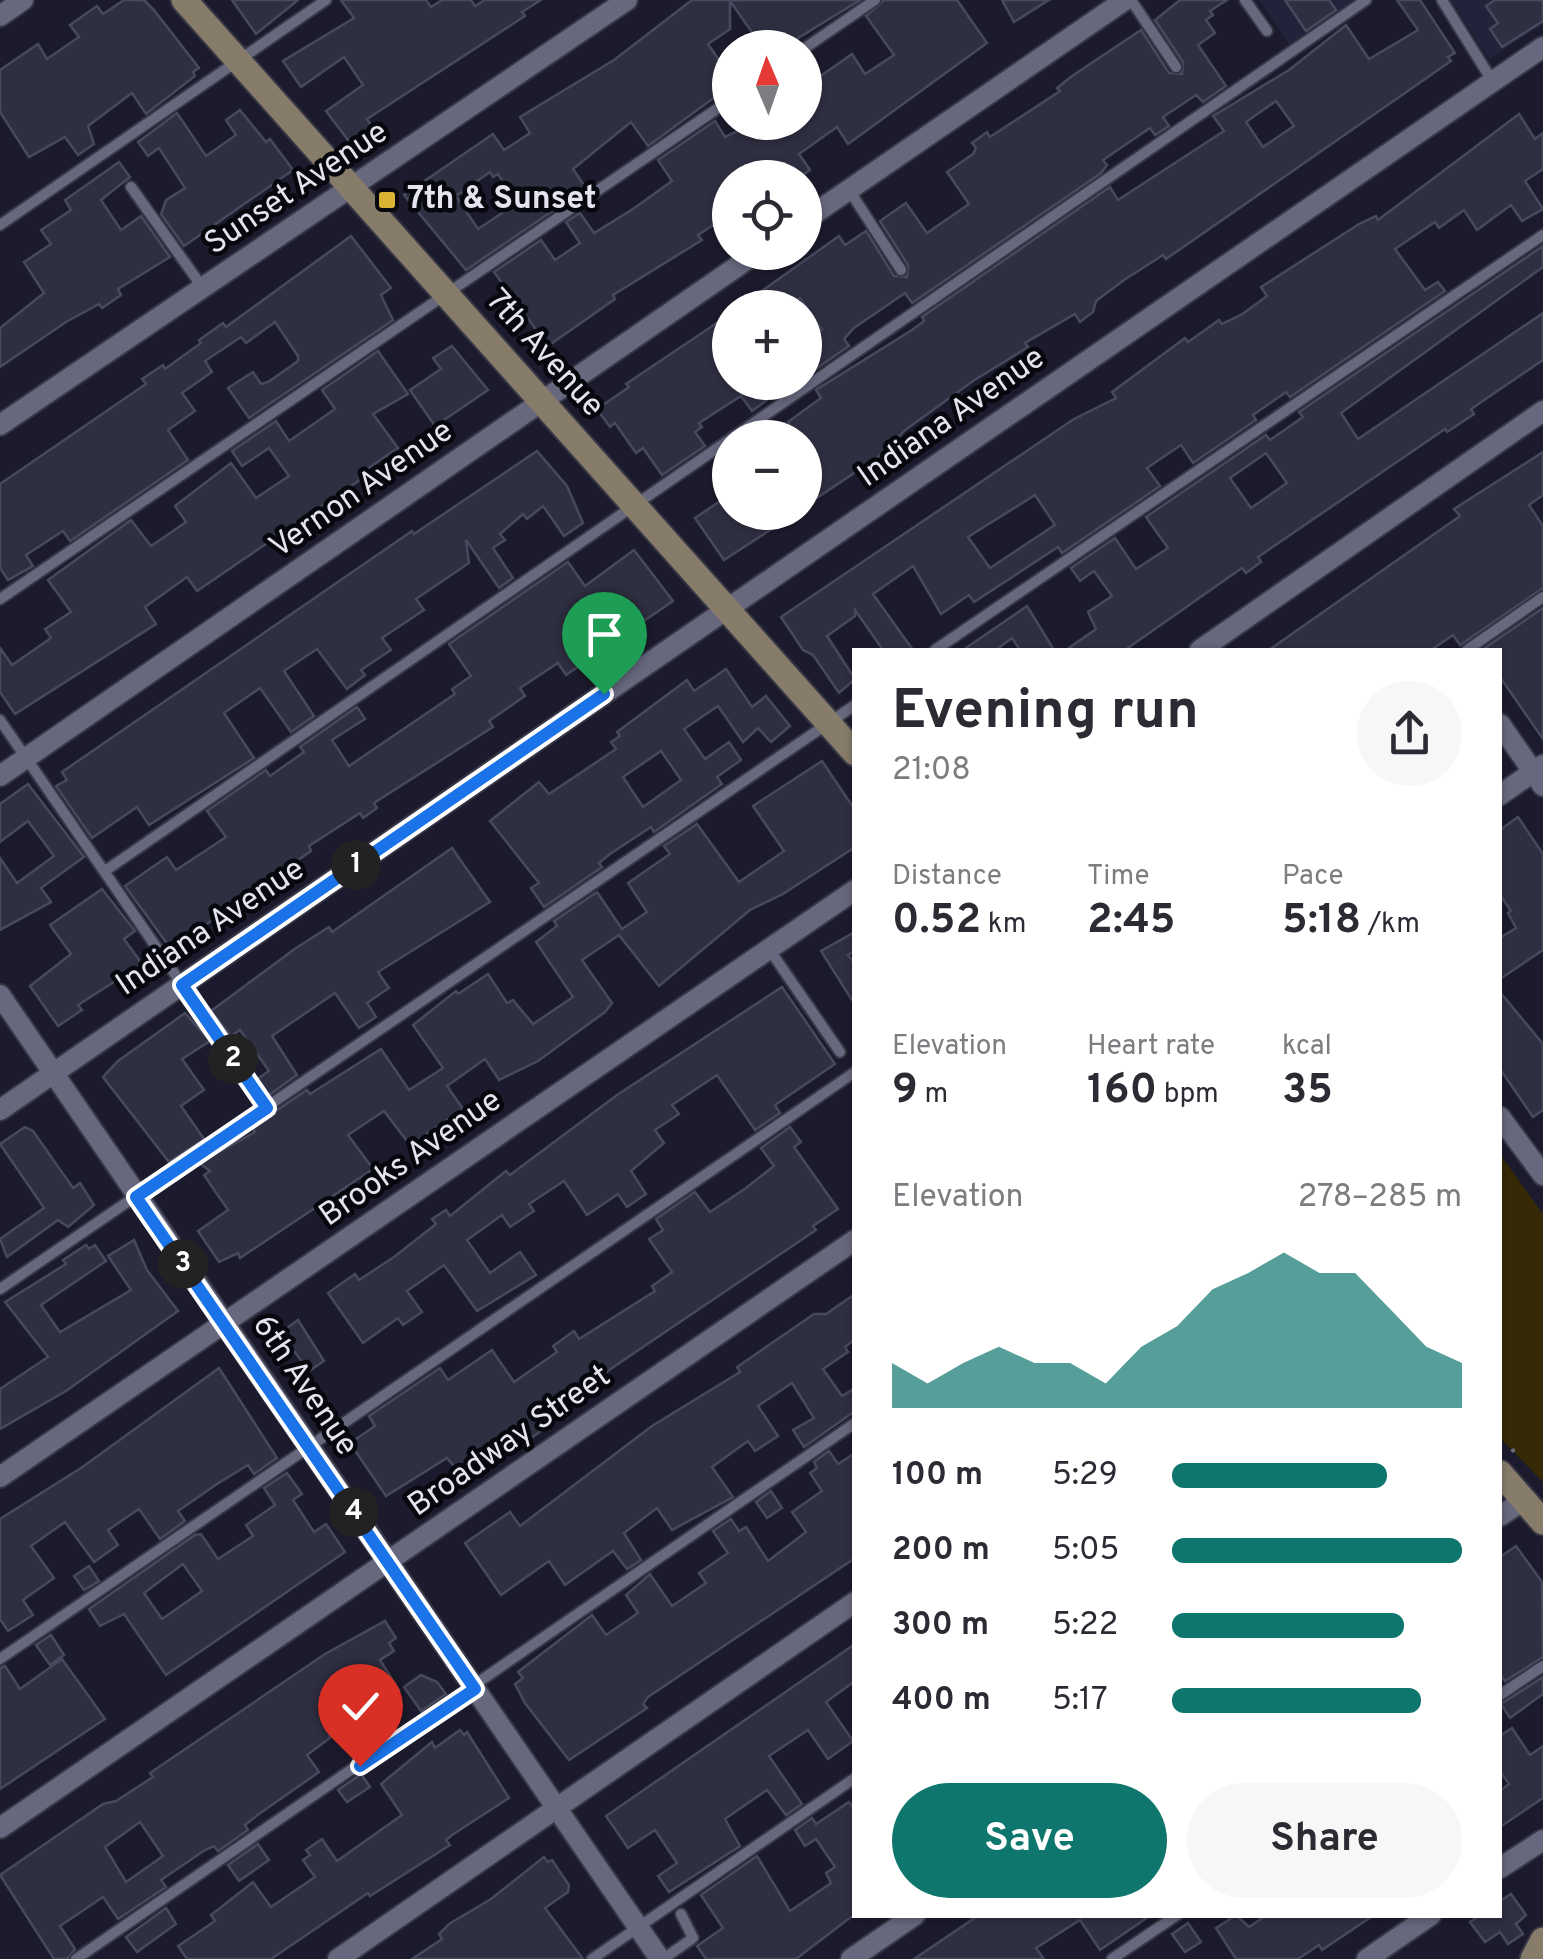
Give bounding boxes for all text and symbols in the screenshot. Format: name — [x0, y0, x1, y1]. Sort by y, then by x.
north arrow — [712, 30, 822, 140]
map controls — [712, 30, 822, 530]
street label: Sunset Avenue — [198, 113, 396, 265]
button: locate — [712, 160, 822, 270]
place label: 7th & Sunset — [407, 180, 596, 220]
marker: 7th & Sunset — [376, 189, 398, 211]
street label: 7th Avenue — [476, 282, 612, 426]
button: + — [712, 290, 822, 400]
street label: Indiana Avenue — [851, 339, 1053, 497]
street label: Vernon Avenue — [262, 412, 462, 568]
button: − — [712, 420, 822, 530]
pin — [562, 592, 647, 695]
icon: arrive — [577, 607, 632, 662]
text: Evening run — [892, 678, 1199, 748]
button: share — [1357, 681, 1462, 786]
text: 21:08 — [892, 751, 971, 791]
pin: 1 — [331, 840, 381, 890]
text: 1 — [350, 847, 362, 883]
street label: Indiana Avenue — [109, 850, 313, 1006]
text: Distance — [892, 859, 1002, 895]
text: Time — [1087, 859, 1150, 895]
text: Pace — [1282, 859, 1344, 895]
text: 0.52 — [892, 895, 981, 948]
text: 2:45 — [1087, 895, 1176, 948]
text: 5:18 — [1282, 895, 1361, 948]
text: km — [981, 907, 1027, 943]
text: /km — [1361, 907, 1420, 943]
text: Elevation — [892, 1029, 1007, 1065]
text: Heart rate — [1087, 1029, 1215, 1065]
text: kcal — [1282, 1029, 1332, 1065]
pin: 2 — [208, 1034, 258, 1084]
text: 2 — [224, 1041, 242, 1077]
text: 9 — [892, 1065, 918, 1118]
text: 160 — [1087, 1065, 1157, 1118]
text: 35 — [1282, 1065, 1333, 1118]
text: m — [918, 1077, 948, 1113]
text: bpm — [1157, 1077, 1219, 1113]
street label: Brooks Avenue — [312, 1081, 510, 1237]
text: Elevation — [892, 1178, 1024, 1218]
text: 278–285 m — [1298, 1178, 1462, 1218]
pin: 3 — [158, 1239, 208, 1289]
text: 3 — [175, 1246, 191, 1282]
street label: 6th Avenue — [242, 1308, 366, 1464]
street label: Broadway Street — [401, 1357, 619, 1527]
text: 100 m — [892, 1456, 983, 1496]
text: 5:29 — [1052, 1456, 1118, 1496]
pin: 4 — [329, 1487, 379, 1537]
text: 4 — [345, 1494, 363, 1530]
text: 200 m — [892, 1531, 990, 1571]
text: 5:05 — [1052, 1531, 1120, 1571]
text: 300 m — [892, 1606, 989, 1646]
text: 5:22 — [1052, 1606, 1118, 1646]
pin — [318, 1664, 403, 1767]
icon: check — [333, 1679, 388, 1734]
text: 400 m — [892, 1681, 991, 1721]
text: 5:17 — [1052, 1681, 1108, 1721]
button: Save — [892, 1783, 1167, 1898]
button: Share — [1187, 1783, 1462, 1898]

